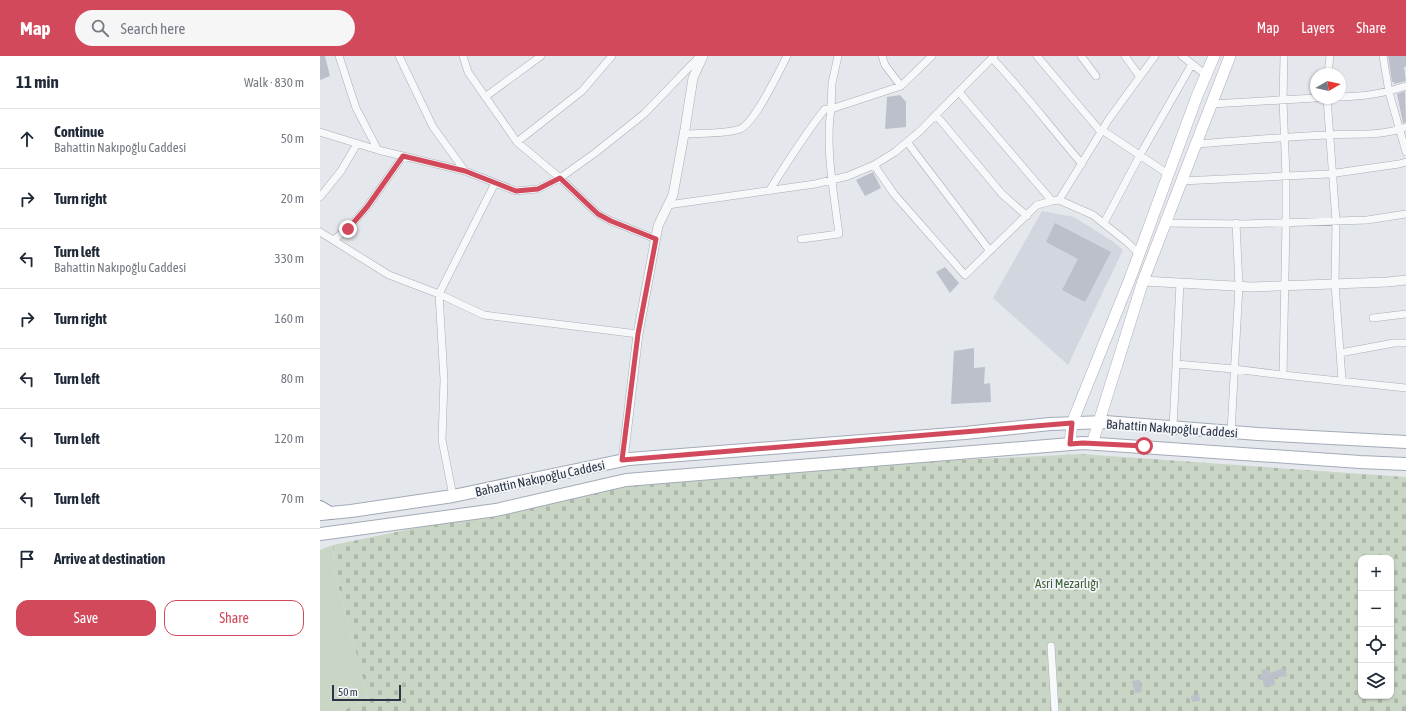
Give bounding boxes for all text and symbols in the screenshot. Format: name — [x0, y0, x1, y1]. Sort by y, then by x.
search box — [75, 10, 355, 46]
text: Map — [20, 17, 51, 39]
icon: search — [89, 17, 111, 39]
text: Search here — [121, 20, 185, 37]
text: Map — [1257, 20, 1279, 36]
text: Layers — [1301, 20, 1334, 36]
text: Share — [1356, 20, 1386, 36]
north arrow — [1310, 68, 1346, 104]
text: 11 min — [16, 72, 59, 92]
text: Walk · 830 m — [244, 75, 304, 90]
text: Continue — [54, 123, 104, 140]
icon: ahead — [16, 128, 38, 150]
text: 50 m — [281, 131, 304, 146]
text: Bahattin Nakıpoğlu Caddesi — [54, 140, 186, 155]
icon: right — [16, 188, 38, 210]
text: Turn right — [54, 190, 107, 207]
text: 20 m — [281, 191, 304, 206]
route end — [339, 220, 357, 238]
text: Turn left — [54, 243, 100, 260]
icon: left — [16, 248, 38, 270]
text: 330 m — [275, 251, 304, 266]
text: Bahattin Nakıpoğlu Caddesi — [54, 260, 186, 275]
icon: right — [16, 308, 38, 330]
text: Turn right — [54, 310, 107, 327]
text: 160 m — [275, 311, 304, 326]
icon: left — [16, 368, 38, 390]
text: Turn left — [54, 370, 100, 387]
text: 80 m — [281, 371, 304, 386]
street label: Bahattin Nakıpoğlu Caddesi — [1105, 416, 1238, 441]
icon: left — [16, 428, 38, 450]
text: Turn left — [54, 430, 100, 447]
text: 120 m — [275, 431, 304, 446]
route start — [1135, 437, 1153, 455]
street label: Bahattin Nakıpoğlu Caddesi — [474, 457, 606, 500]
icon: left — [16, 488, 38, 510]
text: Turn left — [54, 490, 100, 507]
text: 70 m — [281, 491, 304, 506]
icon: arrive — [16, 548, 38, 570]
text: Arrive at destination — [54, 550, 165, 567]
map controls — [1358, 555, 1394, 699]
button: + — [1358, 555, 1394, 591]
park label: Asri Mezarlığı — [1035, 576, 1099, 591]
button: − — [1358, 591, 1394, 627]
button: Save — [16, 600, 156, 636]
button: Share — [164, 600, 304, 636]
button: locate — [1358, 627, 1394, 663]
button: layers — [1358, 663, 1394, 699]
scale bar — [332, 683, 401, 702]
text: 50 m — [338, 686, 358, 698]

